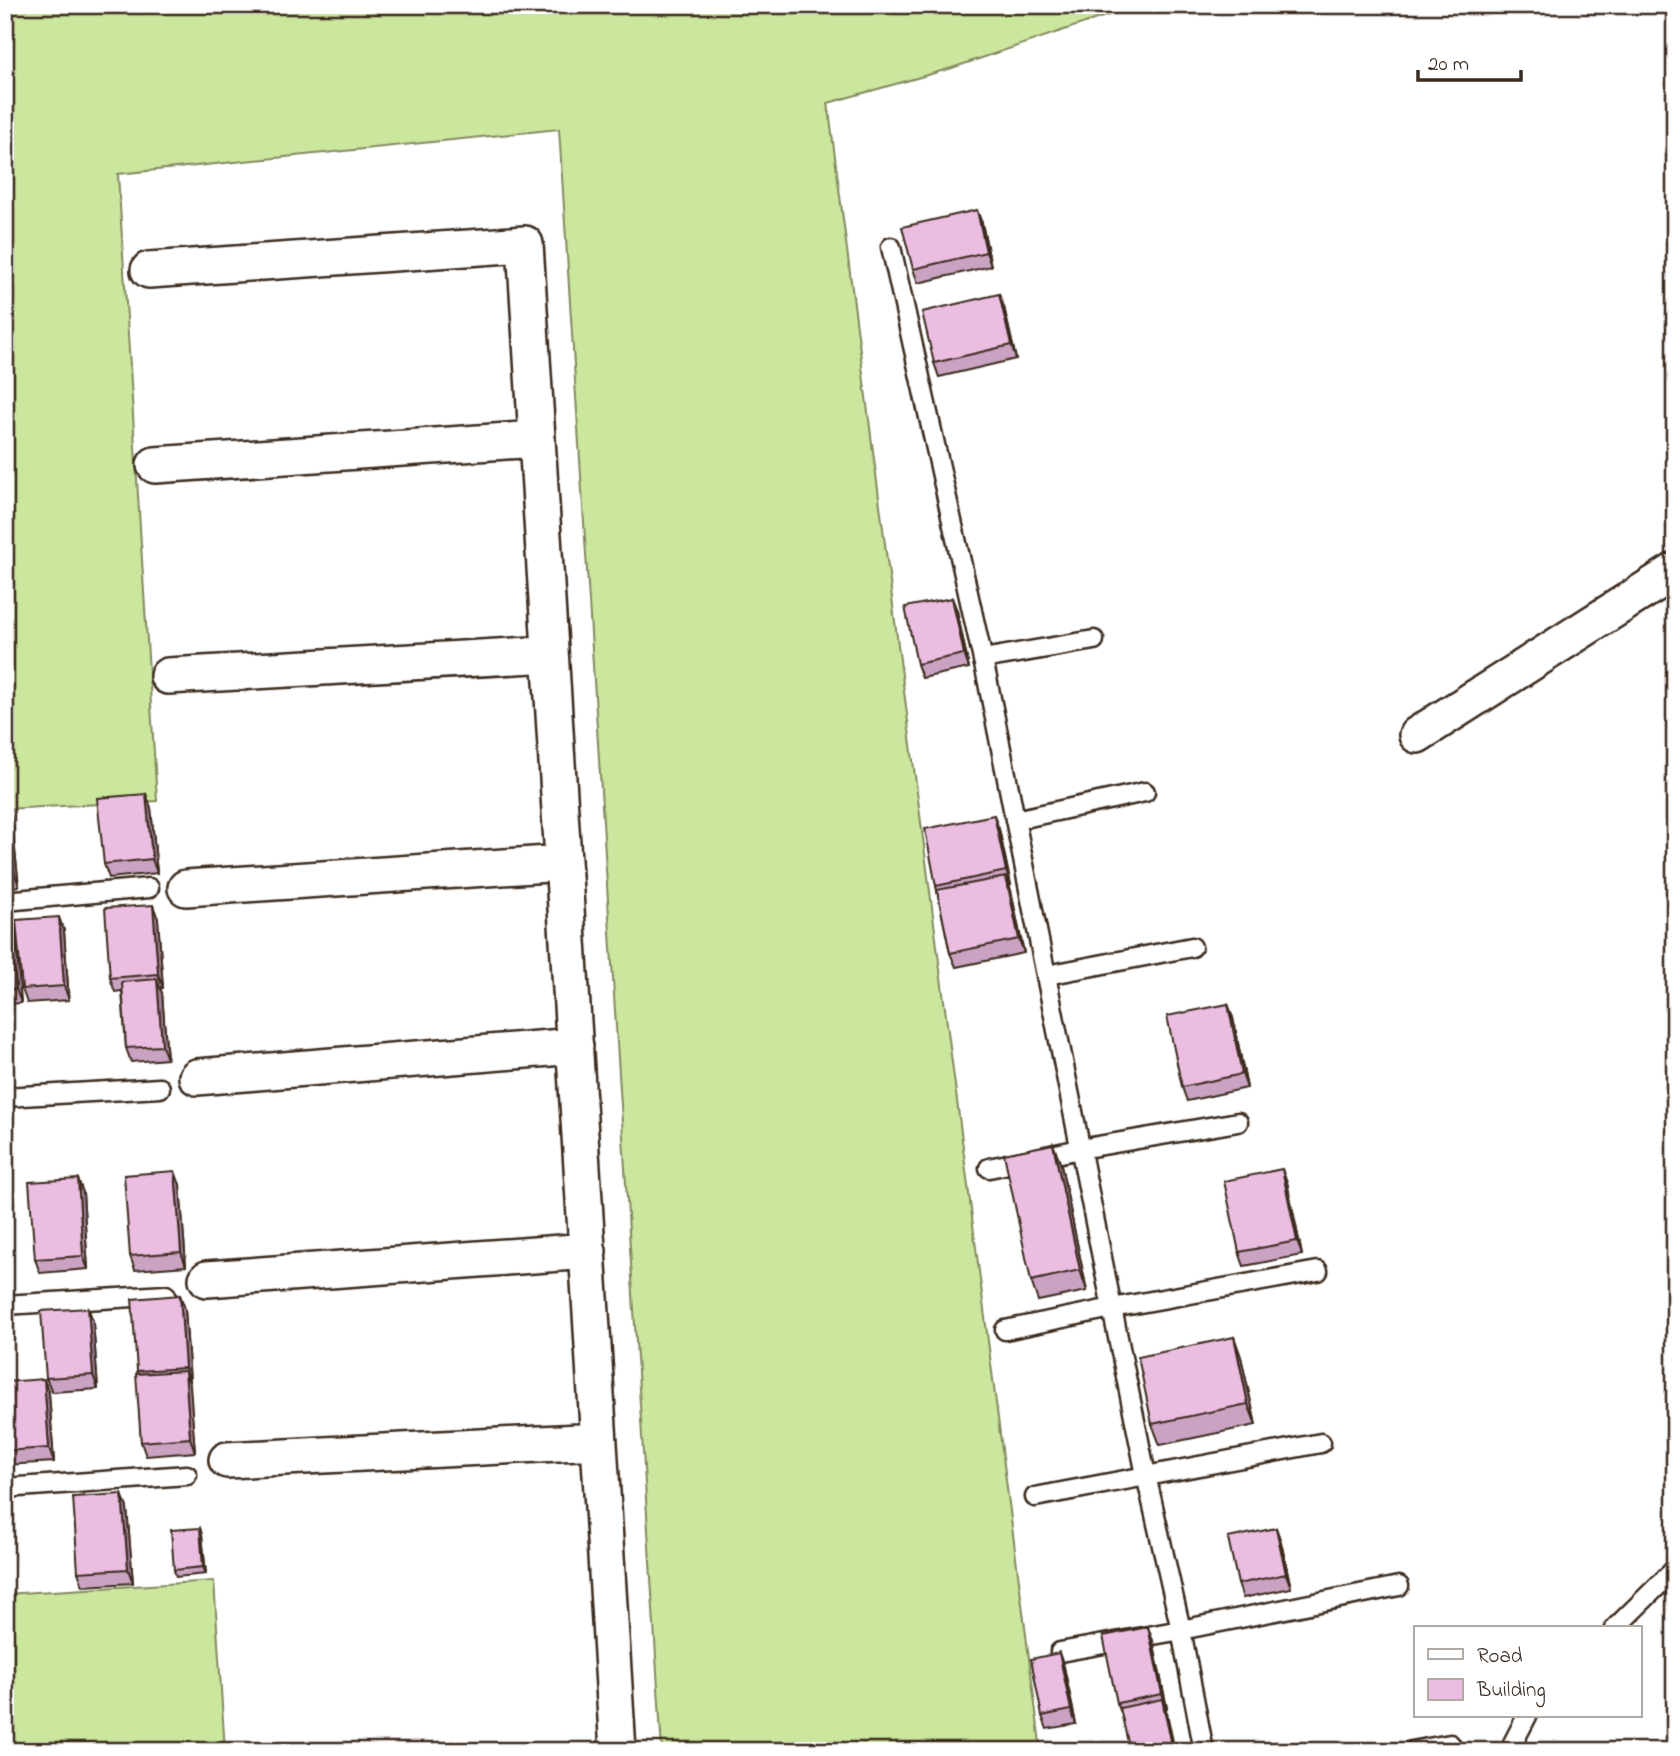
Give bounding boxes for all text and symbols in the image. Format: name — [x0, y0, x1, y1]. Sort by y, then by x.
scale bar — [1418, 38, 1521, 82]
text: 20 m — [1428, 50, 1469, 80]
legend — [1414, 1626, 1642, 1718]
text: Road — [1477, 1642, 1523, 1672]
text: Building — [1476, 1676, 1546, 1708]

